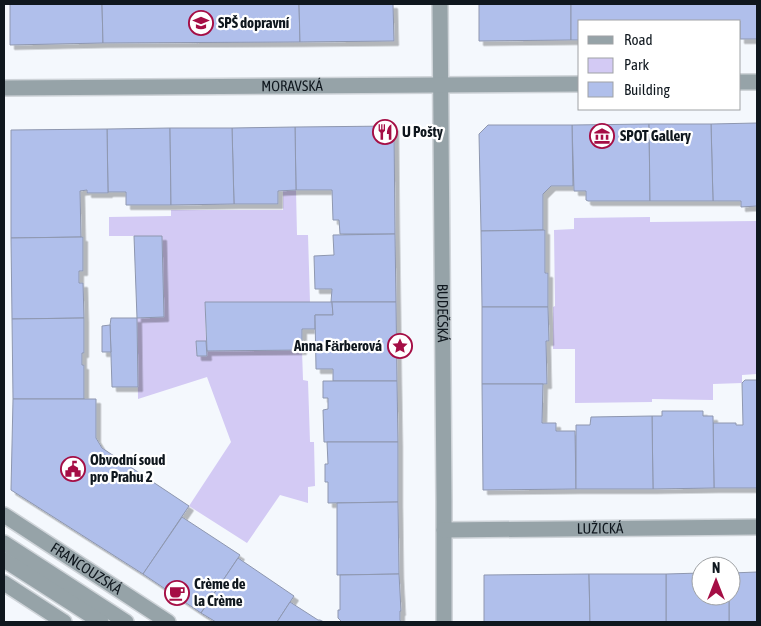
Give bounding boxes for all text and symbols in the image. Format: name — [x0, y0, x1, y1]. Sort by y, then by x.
school or university icon: SPŠ dopravní — [188, 10, 214, 36]
place label: SPŠ dopravní — [218, 14, 290, 31]
legend — [578, 20, 741, 110]
text: Road — [624, 31, 653, 48]
text: Park — [624, 56, 649, 73]
street label: MORAVSKÁ — [261, 77, 324, 94]
text: Building — [624, 81, 670, 98]
restaurant icon: U Pošty — [372, 119, 398, 145]
place label: U Pošty — [402, 123, 444, 140]
museum icon: SPOT Gallery — [589, 123, 615, 149]
place label: SPOT Gallery — [620, 127, 692, 144]
street label: BUDEČSKÁ — [434, 284, 452, 343]
place icon: Anna Fӓrberová — [387, 333, 413, 359]
place label: Anna Fӓrberová — [293, 337, 382, 354]
place label: Obvodní soud pro Prahu 2 — [90, 451, 165, 485]
public building icon: Obvodní soud pro Prahu 2 — [60, 456, 86, 482]
street label: LUŽICKÁ — [577, 519, 624, 537]
street label: FRANCOUZSKÁ — [48, 539, 126, 598]
north arrow — [691, 556, 741, 606]
text: N — [712, 560, 720, 576]
place label: Crème de la Crème — [194, 575, 246, 609]
cafe icon: Crème de la Crème — [164, 580, 190, 606]

